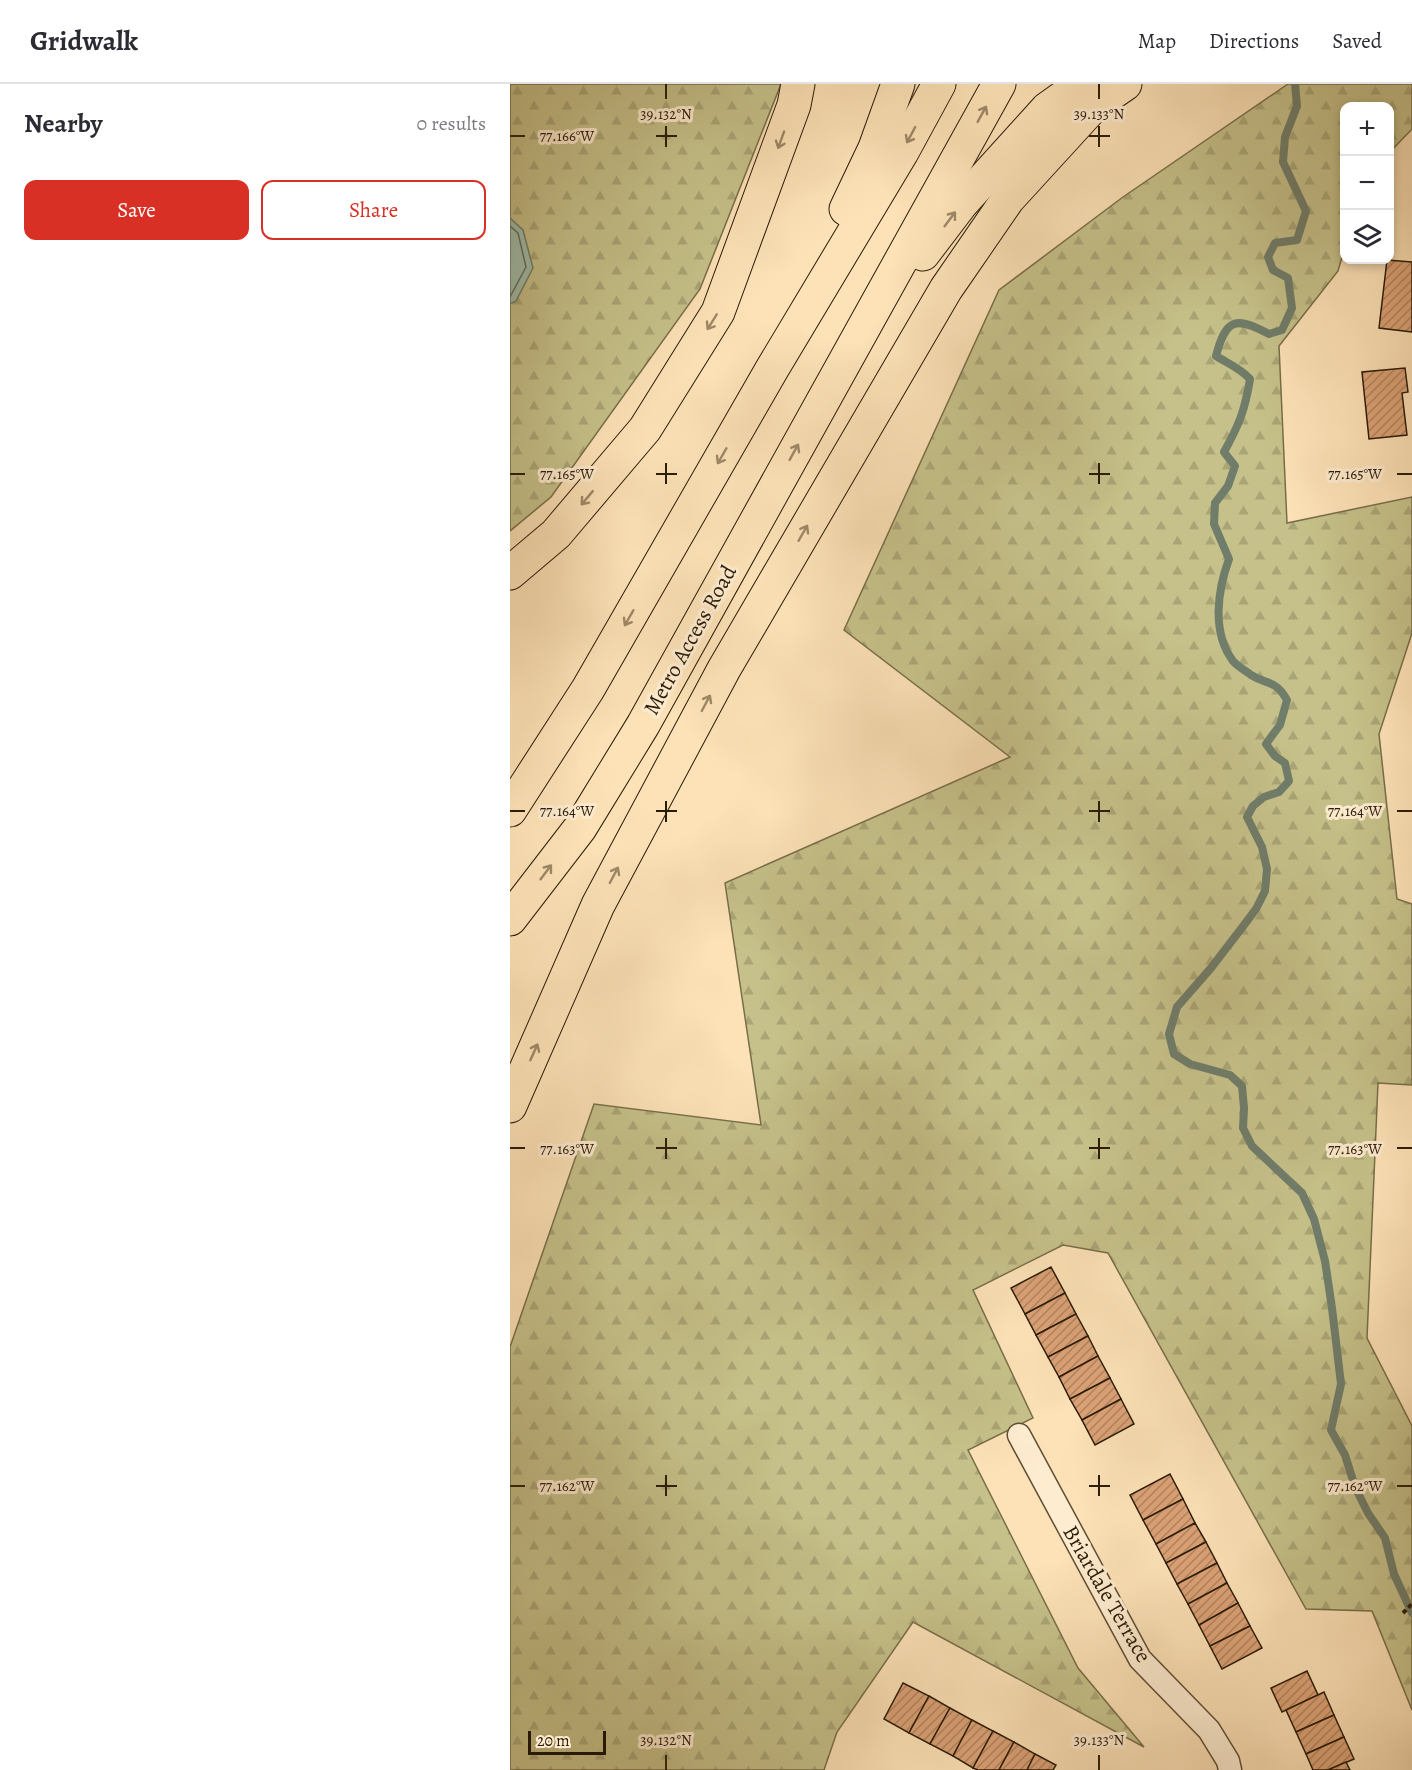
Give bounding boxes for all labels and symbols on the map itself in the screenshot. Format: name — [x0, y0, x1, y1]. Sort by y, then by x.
text: 39.132°N — [640, 104, 692, 124]
text: 39.133°N — [1074, 104, 1124, 124]
one-way arrow — [977, 106, 988, 124]
text: 77.166°W — [540, 126, 594, 146]
one-way arrow — [905, 126, 916, 144]
one-way arrow — [775, 130, 786, 149]
one-way arrow — [943, 211, 956, 227]
one-way arrow — [705, 313, 717, 330]
one-way arrow — [789, 443, 800, 461]
one-way arrow — [716, 447, 728, 464]
text: 77.165°W — [540, 464, 594, 484]
text: 77.165°W — [1328, 464, 1382, 484]
one-way arrow — [581, 489, 594, 505]
one-way arrow — [797, 525, 809, 542]
street label: Metro Access Road — [636, 560, 744, 720]
one-way arrow — [622, 609, 634, 626]
one-way arrow — [700, 695, 712, 712]
text: 77.164°W — [540, 801, 594, 821]
text: 77.164°W — [1328, 801, 1382, 821]
one-way arrow — [539, 865, 552, 881]
one-way arrow — [609, 866, 621, 884]
one-way arrow — [528, 1044, 540, 1062]
text: 77.163°W — [540, 1139, 594, 1159]
text: 77.163°W — [1328, 1139, 1382, 1159]
text: 77.162°W — [540, 1476, 594, 1496]
text: 77.162°W — [1328, 1476, 1382, 1496]
street label: Briardale Terrace — [1056, 1520, 1158, 1668]
scale bar — [528, 1728, 606, 1756]
text: 39.132°N — [640, 1730, 692, 1750]
text: 39.133°N — [1074, 1730, 1124, 1750]

